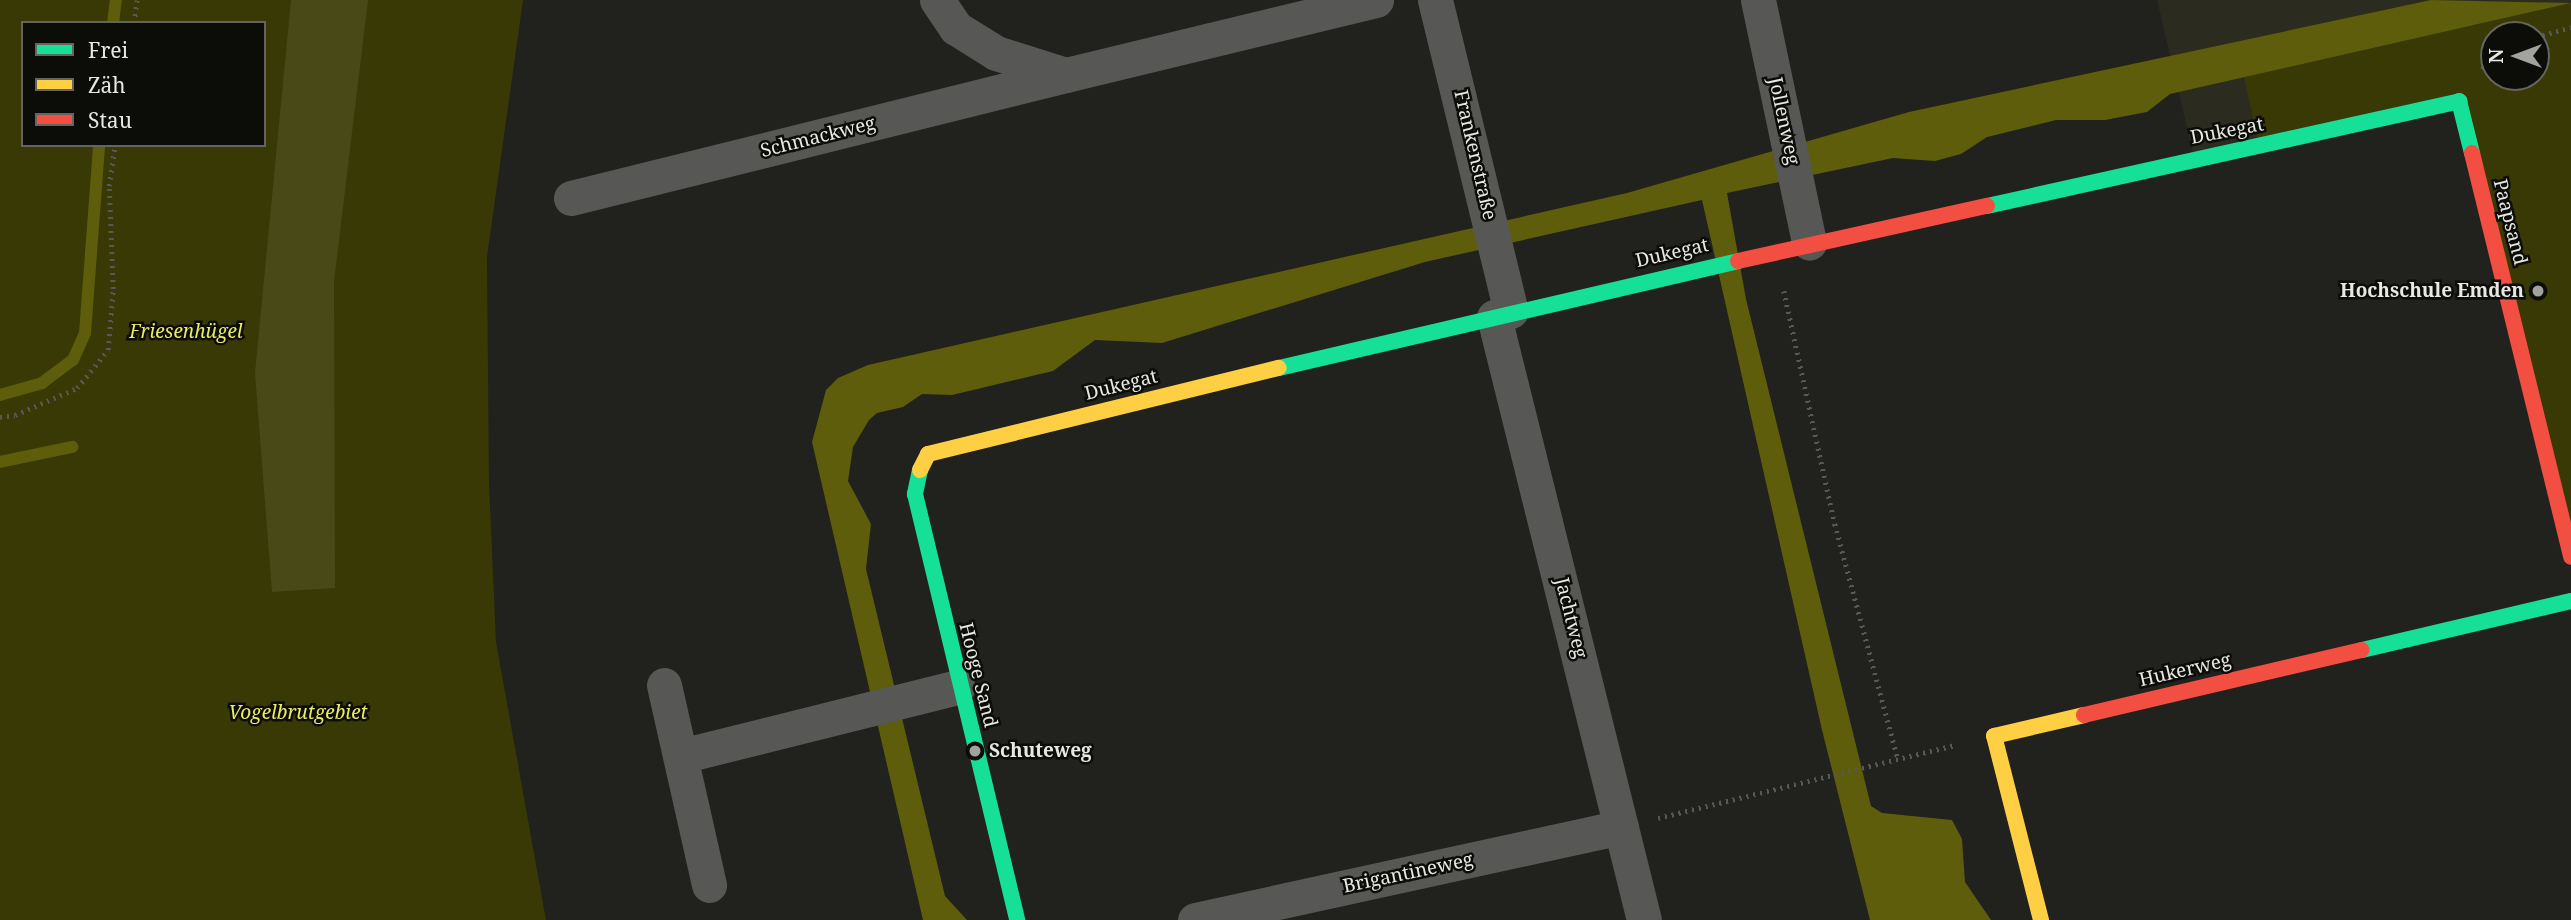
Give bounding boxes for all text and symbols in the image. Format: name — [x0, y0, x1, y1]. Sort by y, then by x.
legend — [21, 21, 266, 147]
north arrow — [2480, 21, 2550, 91]
text: Frei — [88, 36, 128, 64]
text: N — [2483, 49, 2509, 64]
text: Zäh — [88, 71, 126, 99]
street label: Jollenweg — [1764, 75, 1804, 167]
street label: Frankenstraße — [1449, 88, 1501, 222]
text: Stau — [88, 106, 132, 134]
street label: Schmackweg — [758, 112, 878, 162]
street label: Dukegat — [2188, 113, 2266, 149]
street label: Paapsand — [2488, 177, 2532, 267]
street label: Dukegat — [1633, 234, 1711, 272]
place label: Hochschule Emden — [2340, 280, 2524, 302]
marker: Hochschule Emden — [2530, 283, 2546, 299]
park label: Friesenhügel — [129, 321, 243, 343]
street label: Dukegat — [1082, 365, 1160, 405]
street label: Jachtweg — [1550, 575, 1592, 661]
street label: Hooge Sand — [954, 620, 1002, 730]
street label: Hukerweg — [2137, 648, 2233, 692]
park label: Vogelbrutgebiet — [229, 702, 367, 724]
place label: Schuteweg — [989, 740, 1092, 762]
marker: Schuteweg — [967, 743, 983, 759]
street label: Brigantineweg — [1341, 848, 1475, 898]

